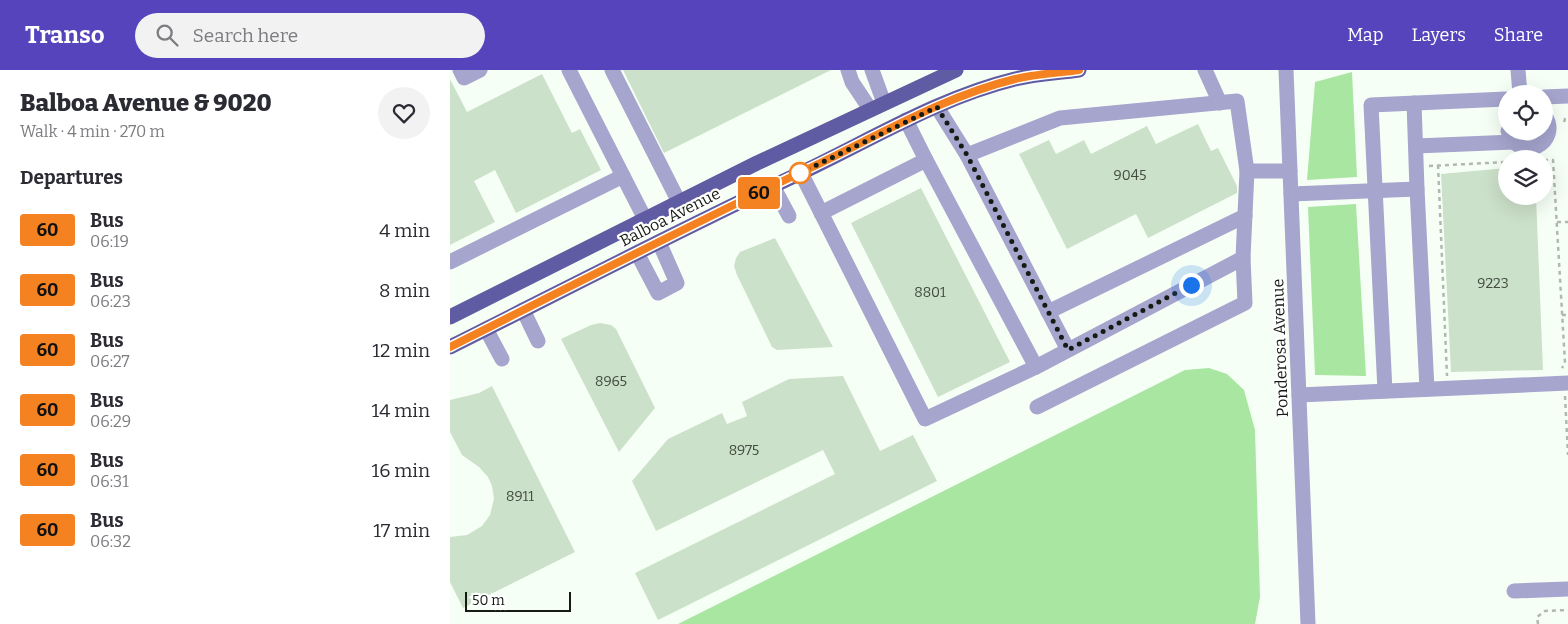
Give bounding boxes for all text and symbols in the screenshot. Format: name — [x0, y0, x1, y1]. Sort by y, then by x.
search box — [135, 13, 485, 58]
text: Transo — [25, 21, 105, 49]
icon: search — [153, 21, 181, 49]
text: Search here — [193, 24, 298, 47]
text: Map — [1347, 24, 1383, 46]
text: Layers — [1411, 24, 1466, 46]
text: Share — [1494, 24, 1543, 46]
map controls — [1498, 85, 1553, 205]
button: locate — [1498, 85, 1553, 140]
button: heart — [378, 87, 430, 139]
text: Balboa Avenue & 9020 — [20, 89, 272, 117]
text: Walk · 4 min · 270 m — [20, 122, 165, 141]
button: layers — [1498, 150, 1553, 205]
unlabelled marker — [789, 162, 811, 184]
text: Departures — [20, 166, 123, 189]
house number: 9045 — [1114, 167, 1146, 184]
line badge: 60 — [736, 177, 782, 209]
text: 60 — [748, 182, 770, 204]
street label: Balboa Avenue — [617, 184, 723, 250]
text: Bus — [90, 209, 124, 232]
text: 60 — [36, 219, 59, 241]
text: 4 min — [379, 219, 430, 242]
text: 06:19 — [90, 232, 129, 251]
text: Bus — [90, 269, 124, 292]
your location — [1179, 273, 1204, 298]
house number: 9223 — [1477, 275, 1509, 292]
street label: Ponderosa Avenue — [1268, 278, 1292, 418]
text: 60 — [36, 279, 59, 301]
text: 8 min — [379, 279, 430, 302]
house number: 8801 — [914, 284, 946, 301]
text: 06:23 — [90, 292, 131, 311]
text: Bus — [90, 329, 124, 352]
text: 60 — [36, 339, 59, 361]
text: 12 min — [372, 339, 430, 362]
text: 06:27 — [90, 352, 130, 371]
house number: 8965 — [595, 373, 627, 390]
text: Bus — [90, 389, 124, 412]
text: 60 — [36, 399, 59, 421]
text: 14 min — [372, 399, 430, 422]
text: 06:29 — [90, 412, 131, 431]
house number: 8975 — [729, 442, 759, 459]
text: Bus — [90, 449, 124, 472]
text: 60 — [36, 459, 59, 481]
text: 16 min — [372, 459, 430, 482]
text: 06:31 — [90, 472, 129, 491]
house number: 8911 — [506, 488, 534, 505]
text: Bus — [90, 509, 124, 532]
text: 60 — [36, 519, 59, 541]
text: 17 min — [373, 519, 430, 542]
text: 06:32 — [90, 532, 131, 551]
scale bar — [465, 589, 571, 612]
text: 50 m — [472, 592, 505, 609]

